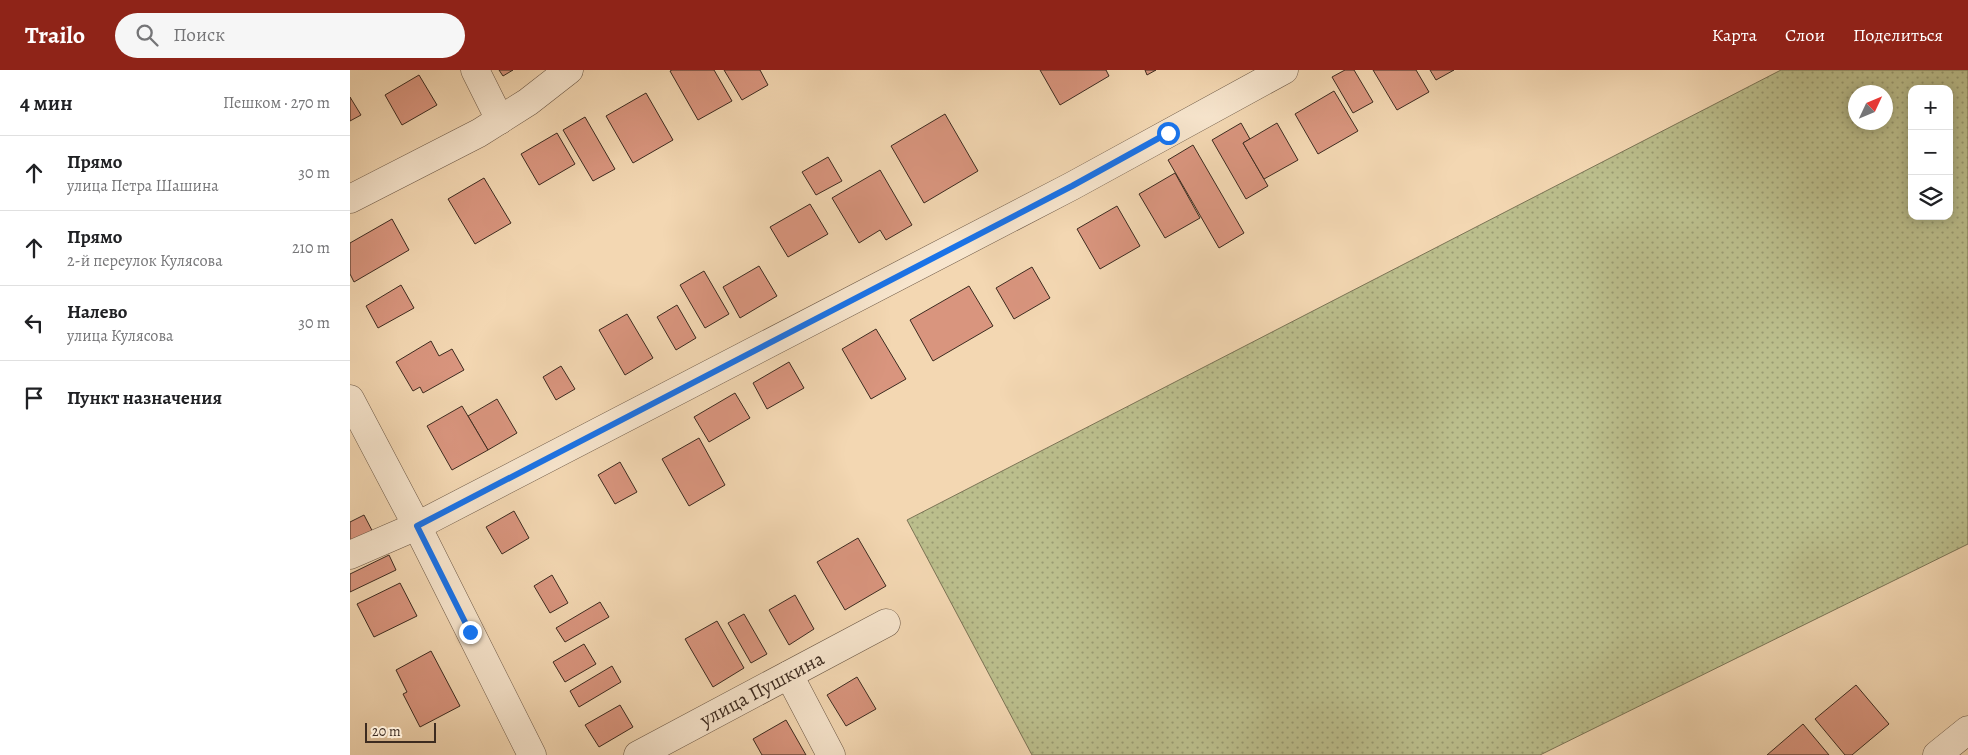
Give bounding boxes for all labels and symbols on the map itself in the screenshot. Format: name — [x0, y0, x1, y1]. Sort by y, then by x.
north arrow — [1848, 85, 1893, 130]
route start — [1157, 122, 1180, 145]
route end — [459, 621, 482, 644]
street label: улица Пушкина — [694, 645, 830, 734]
scale bar — [365, 720, 436, 743]

